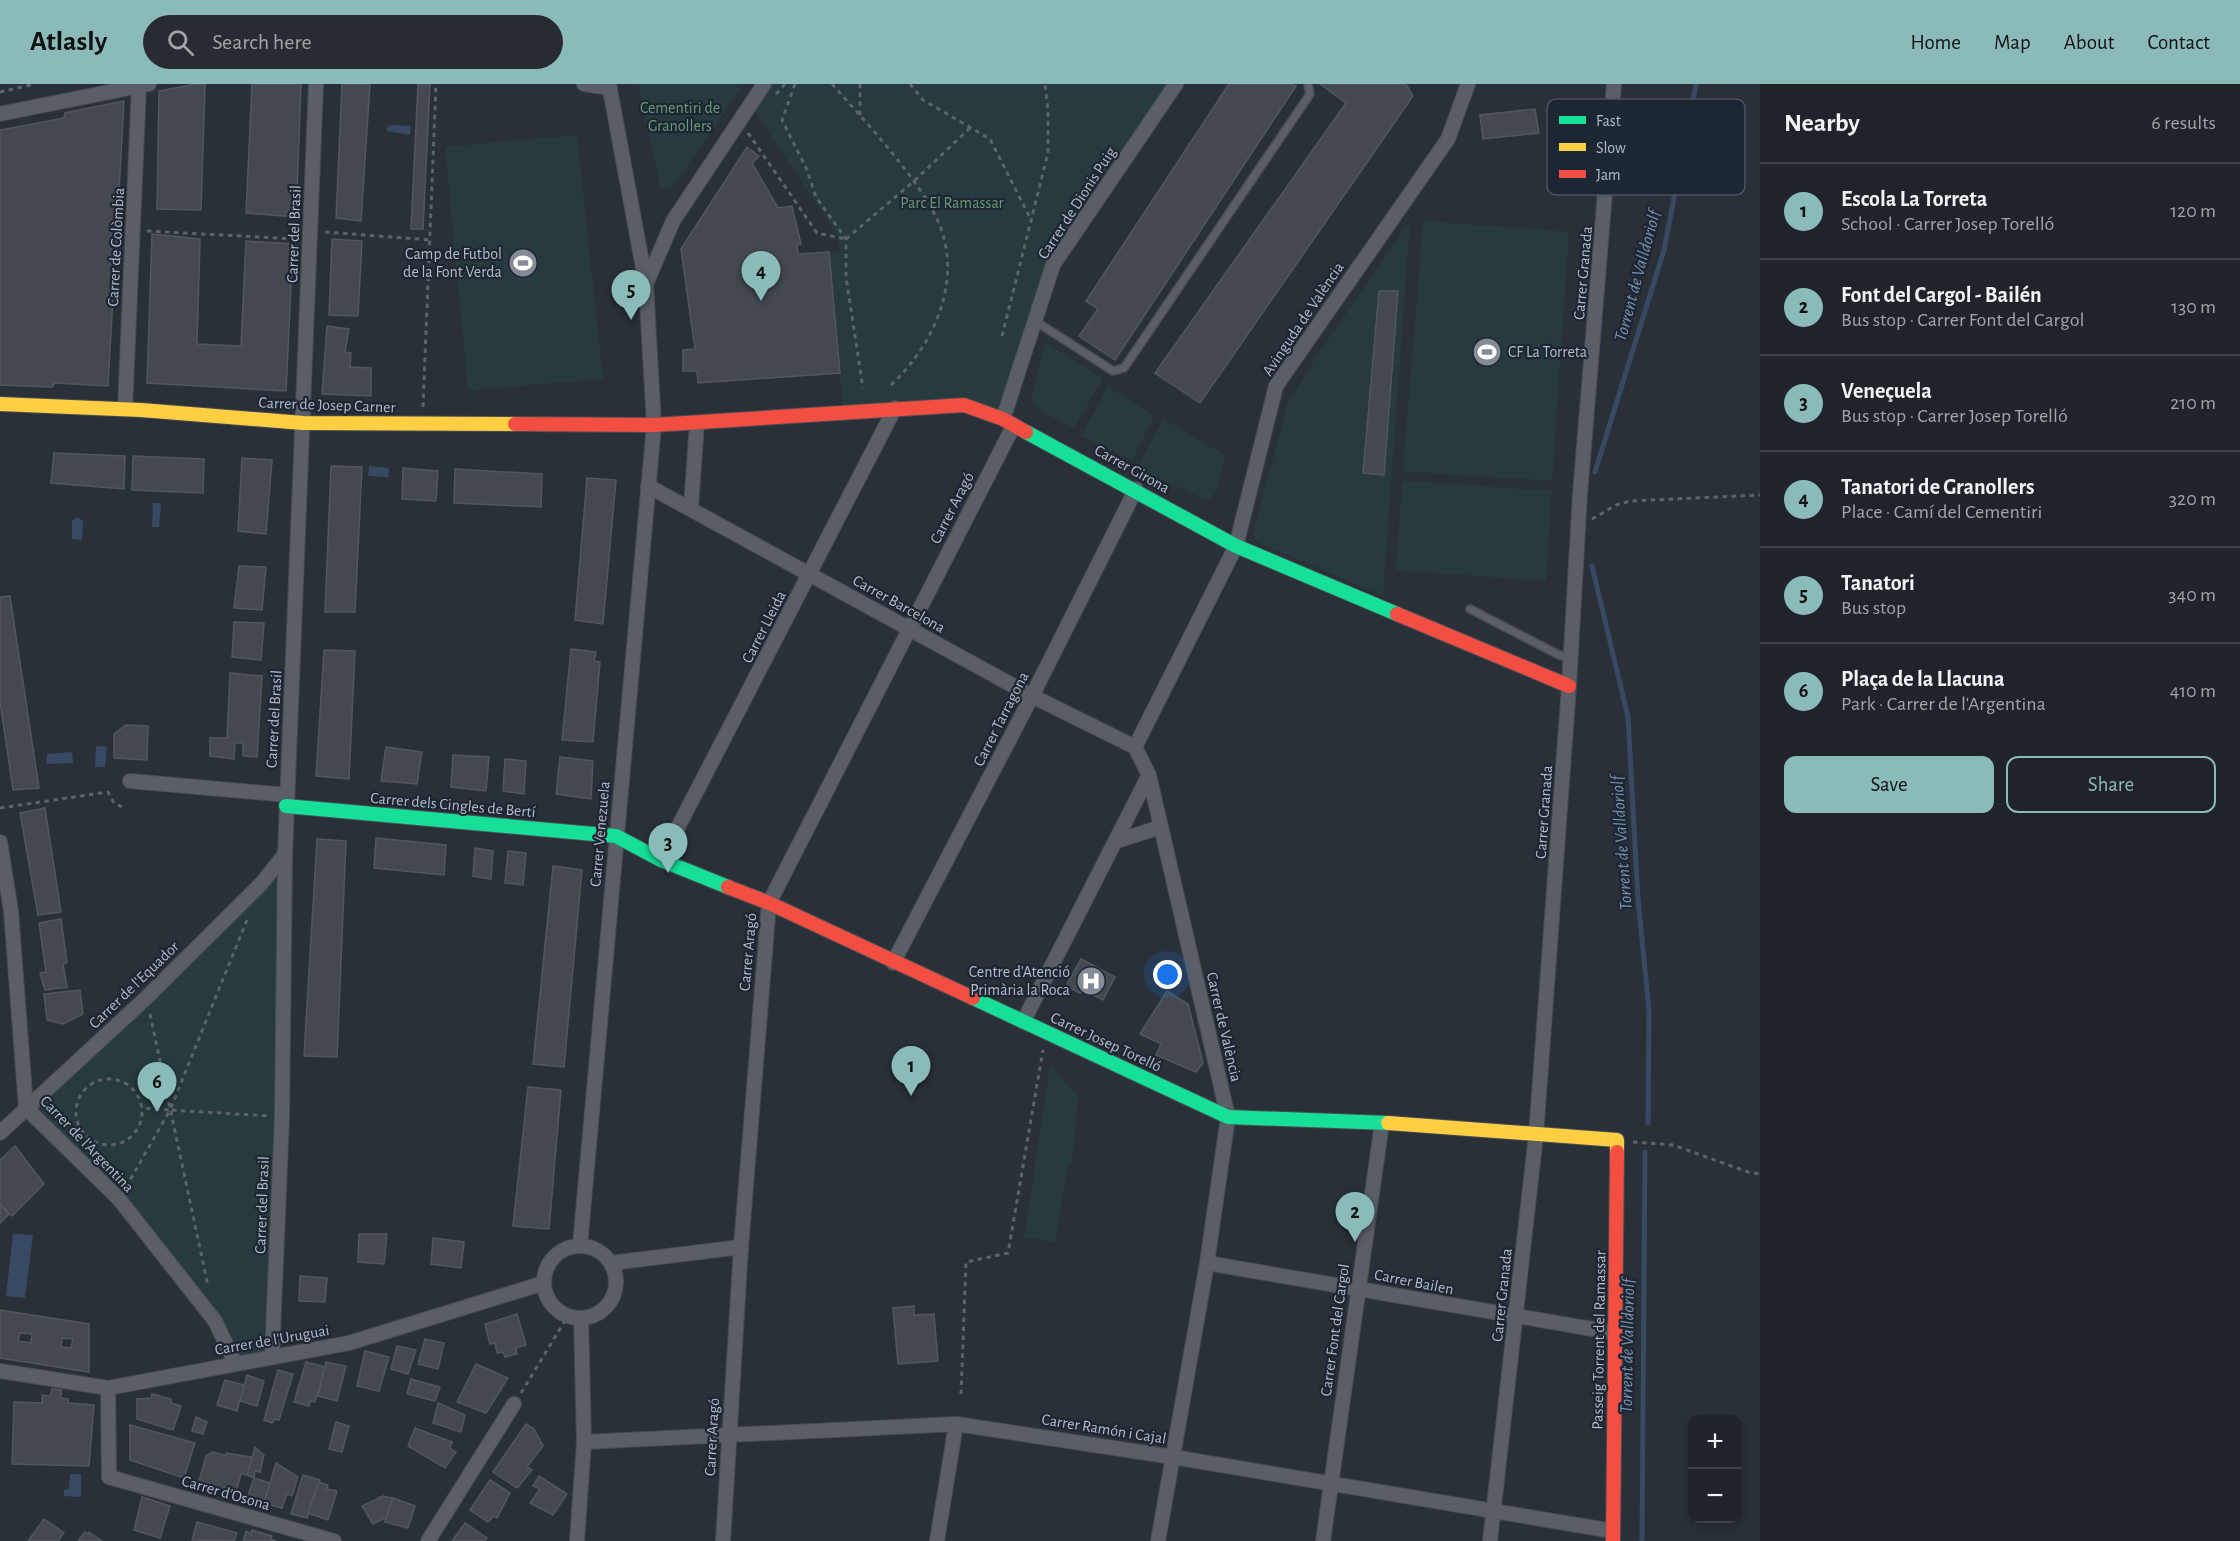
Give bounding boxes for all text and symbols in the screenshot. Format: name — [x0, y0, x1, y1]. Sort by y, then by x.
search box — [143, 15, 563, 69]
icon: search — [164, 26, 197, 59]
text: Atlasly — [30, 28, 107, 56]
text: Search here — [212, 31, 312, 53]
text: Home — [1910, 32, 1961, 53]
text: Map — [1994, 32, 2031, 53]
text: About — [2064, 32, 2114, 53]
text: Contact — [2147, 32, 2210, 53]
legend — [1547, 99, 1745, 195]
park label: Cementiri de Granollers — [640, 100, 720, 134]
text: Nearby — [1784, 110, 1860, 136]
text: Fast — [1596, 113, 1621, 129]
text: 6 results — [2151, 113, 2216, 133]
text: Slow — [1596, 140, 1626, 156]
street label: Carrer de Dionis Puig — [1035, 144, 1119, 262]
text: Jam — [1596, 167, 1621, 183]
street label: Carrer del Brasil — [284, 185, 304, 283]
street label: Carrer de Colòmbia — [105, 187, 127, 307]
text: Escola La Torreta — [1841, 188, 1987, 210]
park label: Parc El Ramassar — [900, 195, 1005, 211]
text: 1 — [1800, 201, 1807, 221]
text: 120 m — [2170, 201, 2216, 221]
water label: Torrent de Valldoriolf — [1612, 206, 1665, 344]
text: School · Carrer Josep Torelló — [1841, 214, 2054, 234]
street label: Carrer Granada — [1571, 226, 1595, 320]
place label: Camp de Futbol de la Font Verda — [403, 246, 502, 280]
sports icon: Camp de Futbol de la Font Verda — [507, 247, 539, 279]
pin: 4 — [742, 252, 780, 301]
street label: Avinguda de València — [1259, 259, 1347, 379]
pin: 5 — [612, 270, 650, 320]
text: Font del Cargol - Bailén — [1841, 284, 2042, 306]
text: 2 — [1799, 297, 1808, 317]
text: 130 m — [2171, 297, 2216, 317]
text: Bus stop · Carrer Font del Cargol — [1841, 310, 2084, 330]
sports icon: CF La Torreta — [1471, 336, 1503, 368]
place label: CF La Torreta — [1508, 344, 1587, 360]
text: Veneçuela — [1841, 380, 1932, 402]
text: 3 — [1799, 393, 1808, 413]
text: 210 m — [2170, 393, 2216, 413]
street label: Carrer de Josep Carner — [258, 395, 397, 415]
text: Bus stop · Carrer Josep Torelló — [1841, 406, 2068, 426]
street label: Carrer Girona — [1092, 442, 1172, 496]
street label: Carrer Aragó — [927, 469, 977, 546]
text: Tanatori de Granollers — [1841, 476, 2035, 498]
text: 4 — [1798, 489, 1809, 509]
text: 320 m — [2169, 489, 2216, 509]
text: Place · Camí del Cementiri — [1841, 502, 2042, 522]
street label: Carrer Barcelona — [850, 572, 948, 636]
text: Tanatori — [1841, 572, 1915, 594]
text: 5 — [1799, 585, 1808, 605]
text: 340 m — [2168, 585, 2216, 605]
street label: Carrer Lleida — [739, 588, 789, 666]
text: Bus stop — [1841, 598, 1906, 618]
text: Plaça de la Llacuna — [1841, 668, 2005, 690]
street label: Carrer Tarragona — [970, 669, 1032, 769]
street label: Carrer del Brasil — [263, 670, 285, 768]
text: 6 — [1799, 681, 1808, 701]
text: 410 m — [2170, 681, 2216, 701]
text: Park · Carrer de l'Argentina — [1841, 694, 2046, 714]
button: Save — [1784, 756, 1994, 813]
button: Share — [2006, 756, 2216, 813]
street label: Carrer Granada — [1533, 765, 1555, 859]
water label: Torrent de Valldoriolf — [1608, 772, 1636, 911]
street label: Carrer Venezuela — [587, 781, 613, 887]
street label: Carrer dels Cingles de Bertí — [370, 790, 536, 820]
pin: 3 — [648, 824, 688, 873]
street label: Carrer Aragó — [737, 912, 759, 992]
street label: Carrer de l'Equador — [86, 938, 183, 1032]
your location — [1153, 960, 1182, 989]
place label: Centre d'Atenció Primària la Roca — [969, 964, 1070, 998]
hospital icon: Centre d'Atenció Primària la Roca — [1075, 965, 1107, 997]
street label: Carrer de València — [1204, 971, 1244, 1083]
street label: Carrer Josep Torelló — [1048, 1009, 1164, 1075]
pin: 1 — [892, 1046, 930, 1096]
pin: 6 — [138, 1062, 176, 1112]
street label: Carrer de l'Argentina — [37, 1093, 137, 1195]
street label: Carrer del Brasil — [252, 1156, 272, 1254]
pin: 2 — [1336, 1192, 1374, 1242]
street label: Carrer Granada — [1489, 1247, 1515, 1343]
street label: Passeig Torrent del Ramassar — [1589, 1249, 1609, 1430]
street label: Carrer Font del Cargol — [1318, 1263, 1352, 1397]
street label: Carrer Bailen — [1373, 1266, 1455, 1298]
water label: Torrent de Valldoriolf — [1618, 1275, 1638, 1414]
street label: Carrer de l'Uruguai — [213, 1322, 331, 1358]
street label: Carrer Aragó — [702, 1397, 722, 1476]
street label: Carrer Ramón i Cajal — [1040, 1411, 1168, 1448]
map controls — [1688, 1415, 1742, 1523]
button: + — [1688, 1415, 1742, 1469]
button: − — [1688, 1469, 1742, 1523]
street label: Carrer d'Osona — [180, 1473, 272, 1513]

